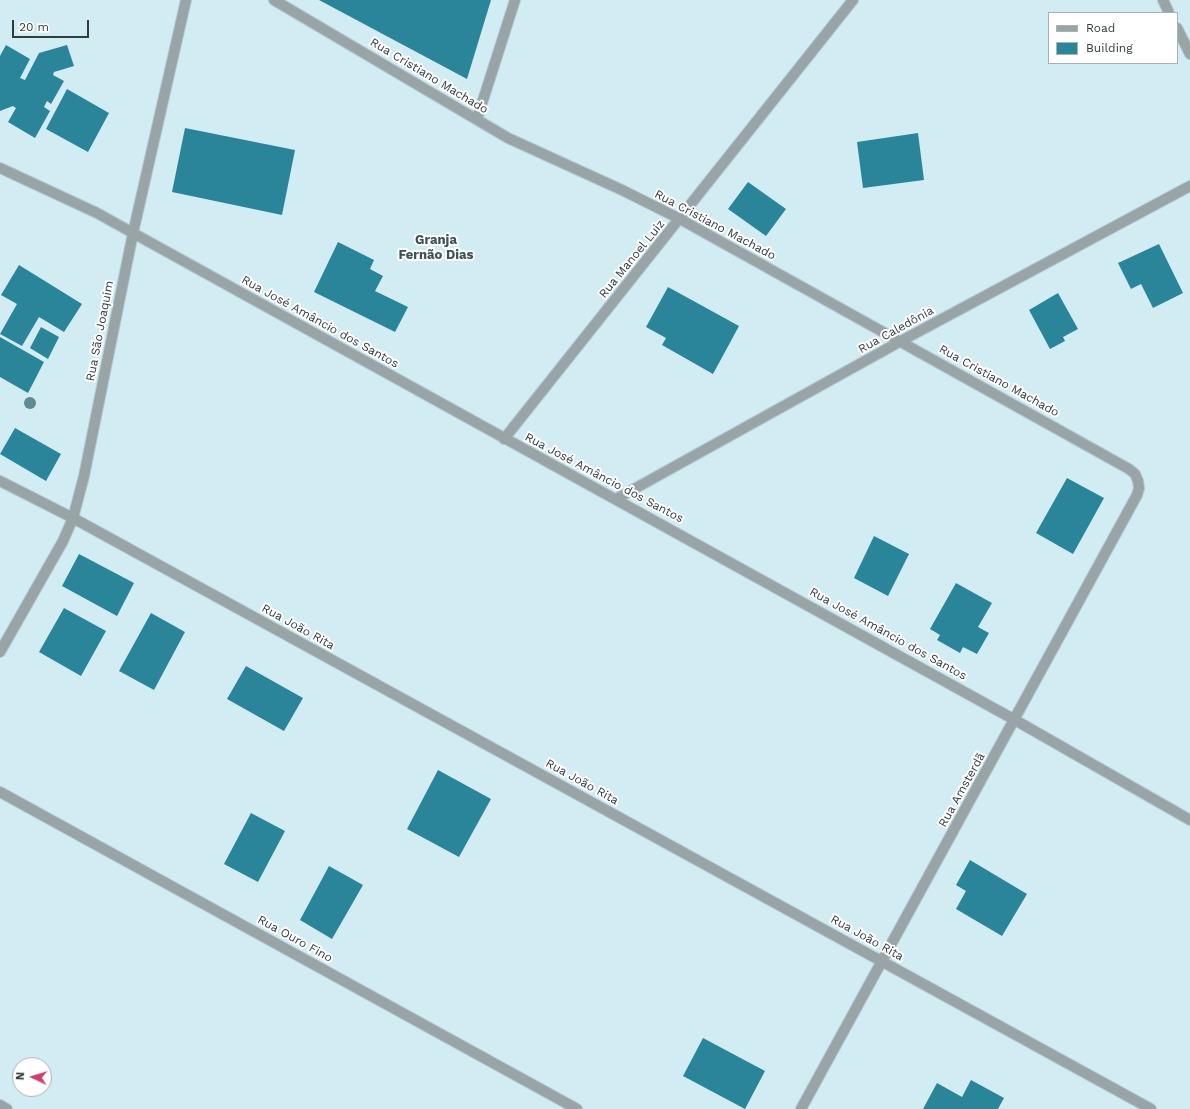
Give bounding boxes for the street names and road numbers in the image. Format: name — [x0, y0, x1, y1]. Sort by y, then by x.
street label: Rua Cristiano Machado — [367, 35, 491, 117]
street label: Rua Cristiano Machado — [652, 187, 778, 263]
street label: Rua Manoel Luiz — [596, 217, 668, 301]
street label: Rua José Amâncio dos Santos — [239, 273, 401, 371]
street label: Rua São Joaquim — [83, 280, 117, 382]
street label: Rua Caledônia — [856, 303, 936, 357]
street label: Rua Cristiano Machado — [936, 342, 1062, 420]
street label: Rua José Amâncio dos Santos — [522, 430, 686, 526]
street label: Rua José Amâncio dos Santos — [807, 585, 969, 683]
street label: Rua João Rita — [259, 601, 337, 653]
street label: Rua Amsterdã — [936, 750, 988, 830]
street label: Rua João Rita — [543, 756, 621, 808]
street label: Rua Ouro Fino — [255, 912, 335, 966]
street label: Rua João Rita — [828, 912, 906, 964]

